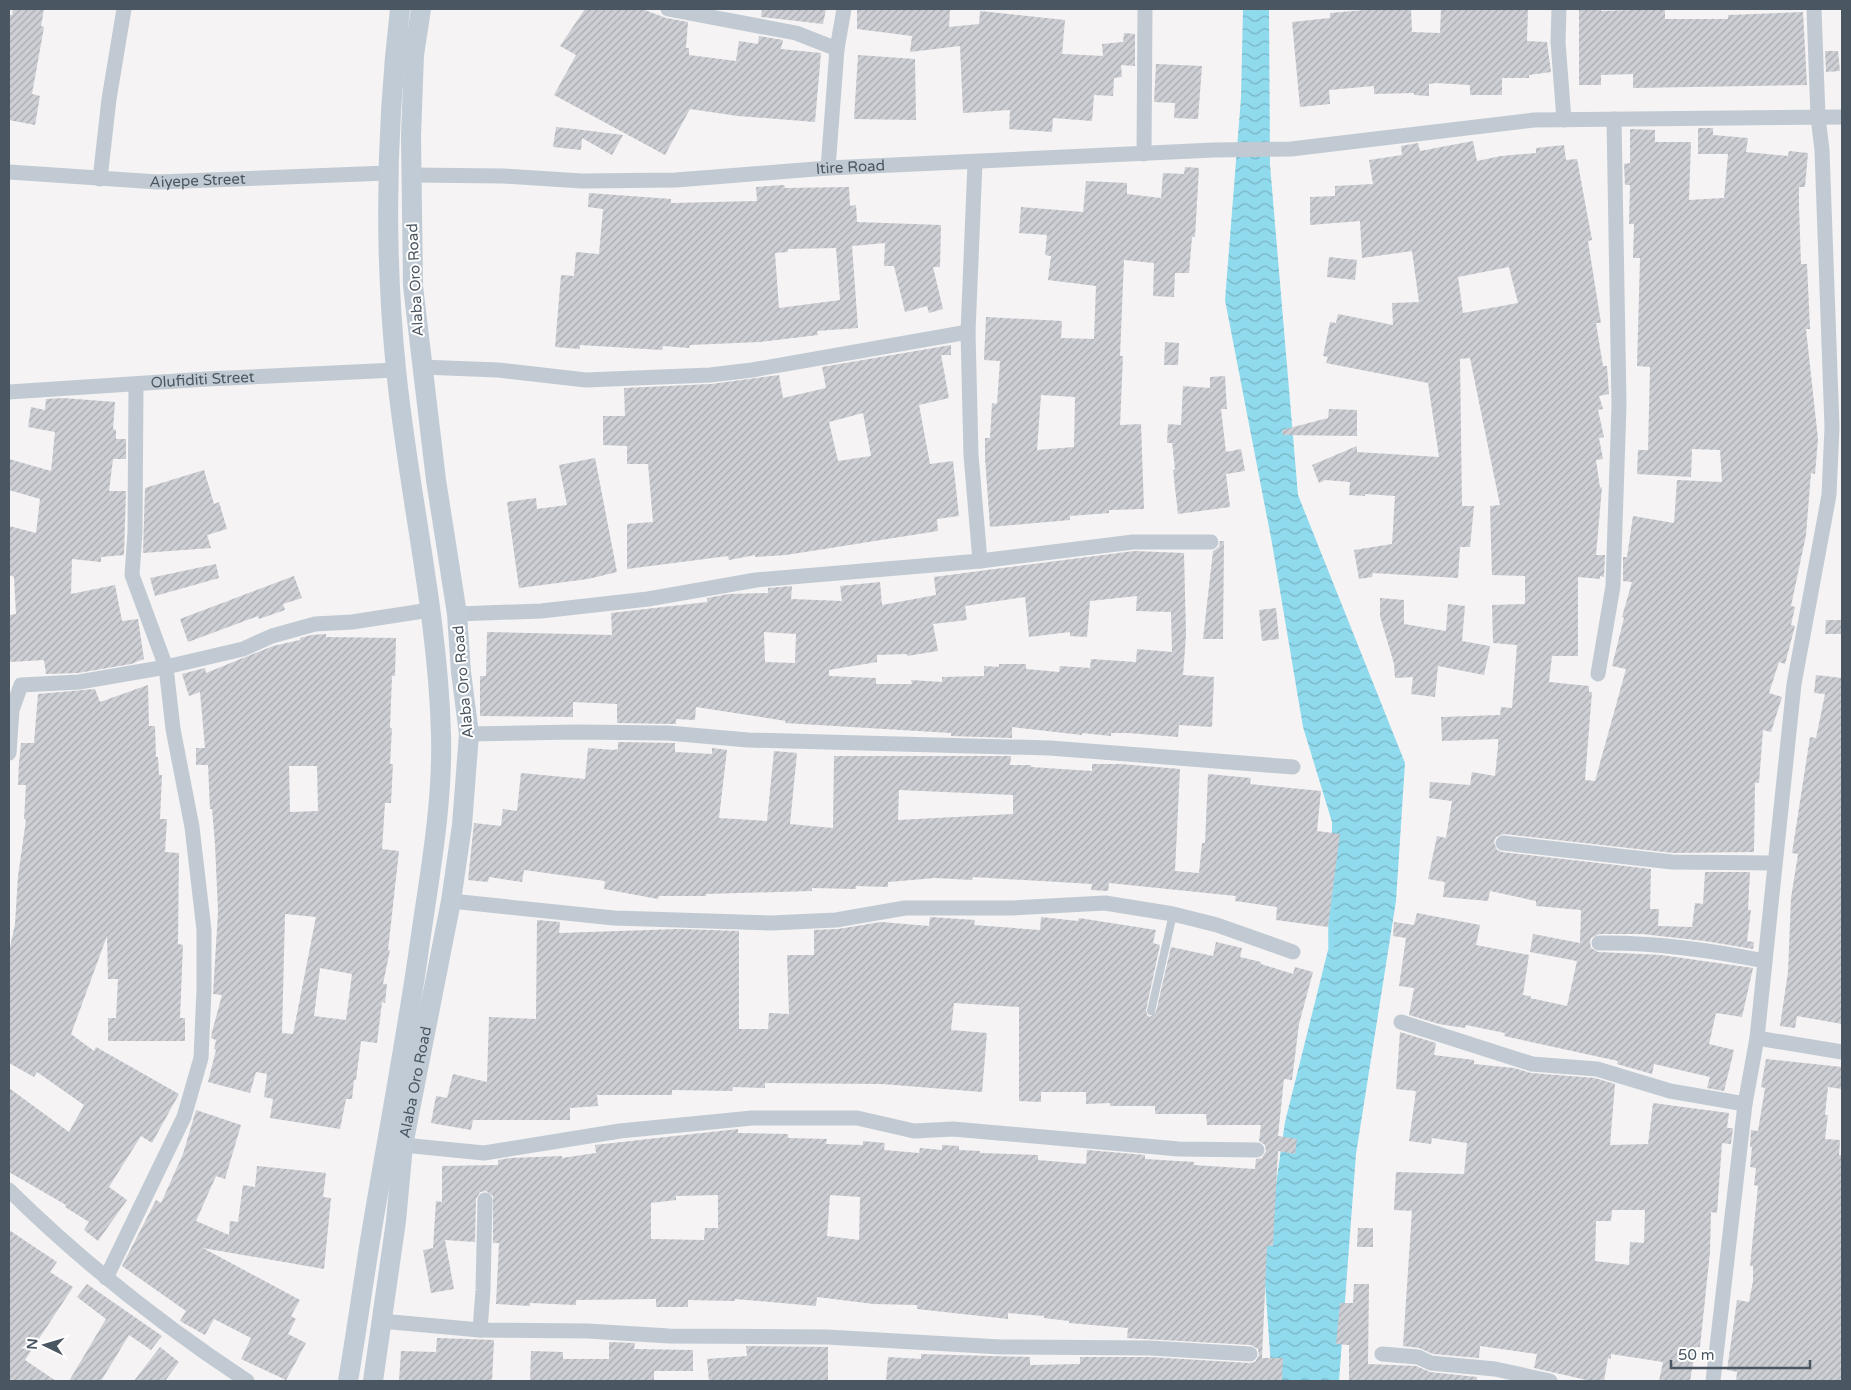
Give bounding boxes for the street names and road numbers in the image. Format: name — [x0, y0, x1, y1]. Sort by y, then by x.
street label: Itire Road — [815, 156, 885, 178]
street label: Aiyepe Street — [149, 170, 246, 191]
street label: Alaba Oro Road — [403, 223, 427, 337]
street label: Olufiditi Street — [150, 368, 255, 392]
street label: Alaba Oro Road — [449, 625, 477, 739]
street label: Alaba Oro Road — [396, 1025, 435, 1140]

